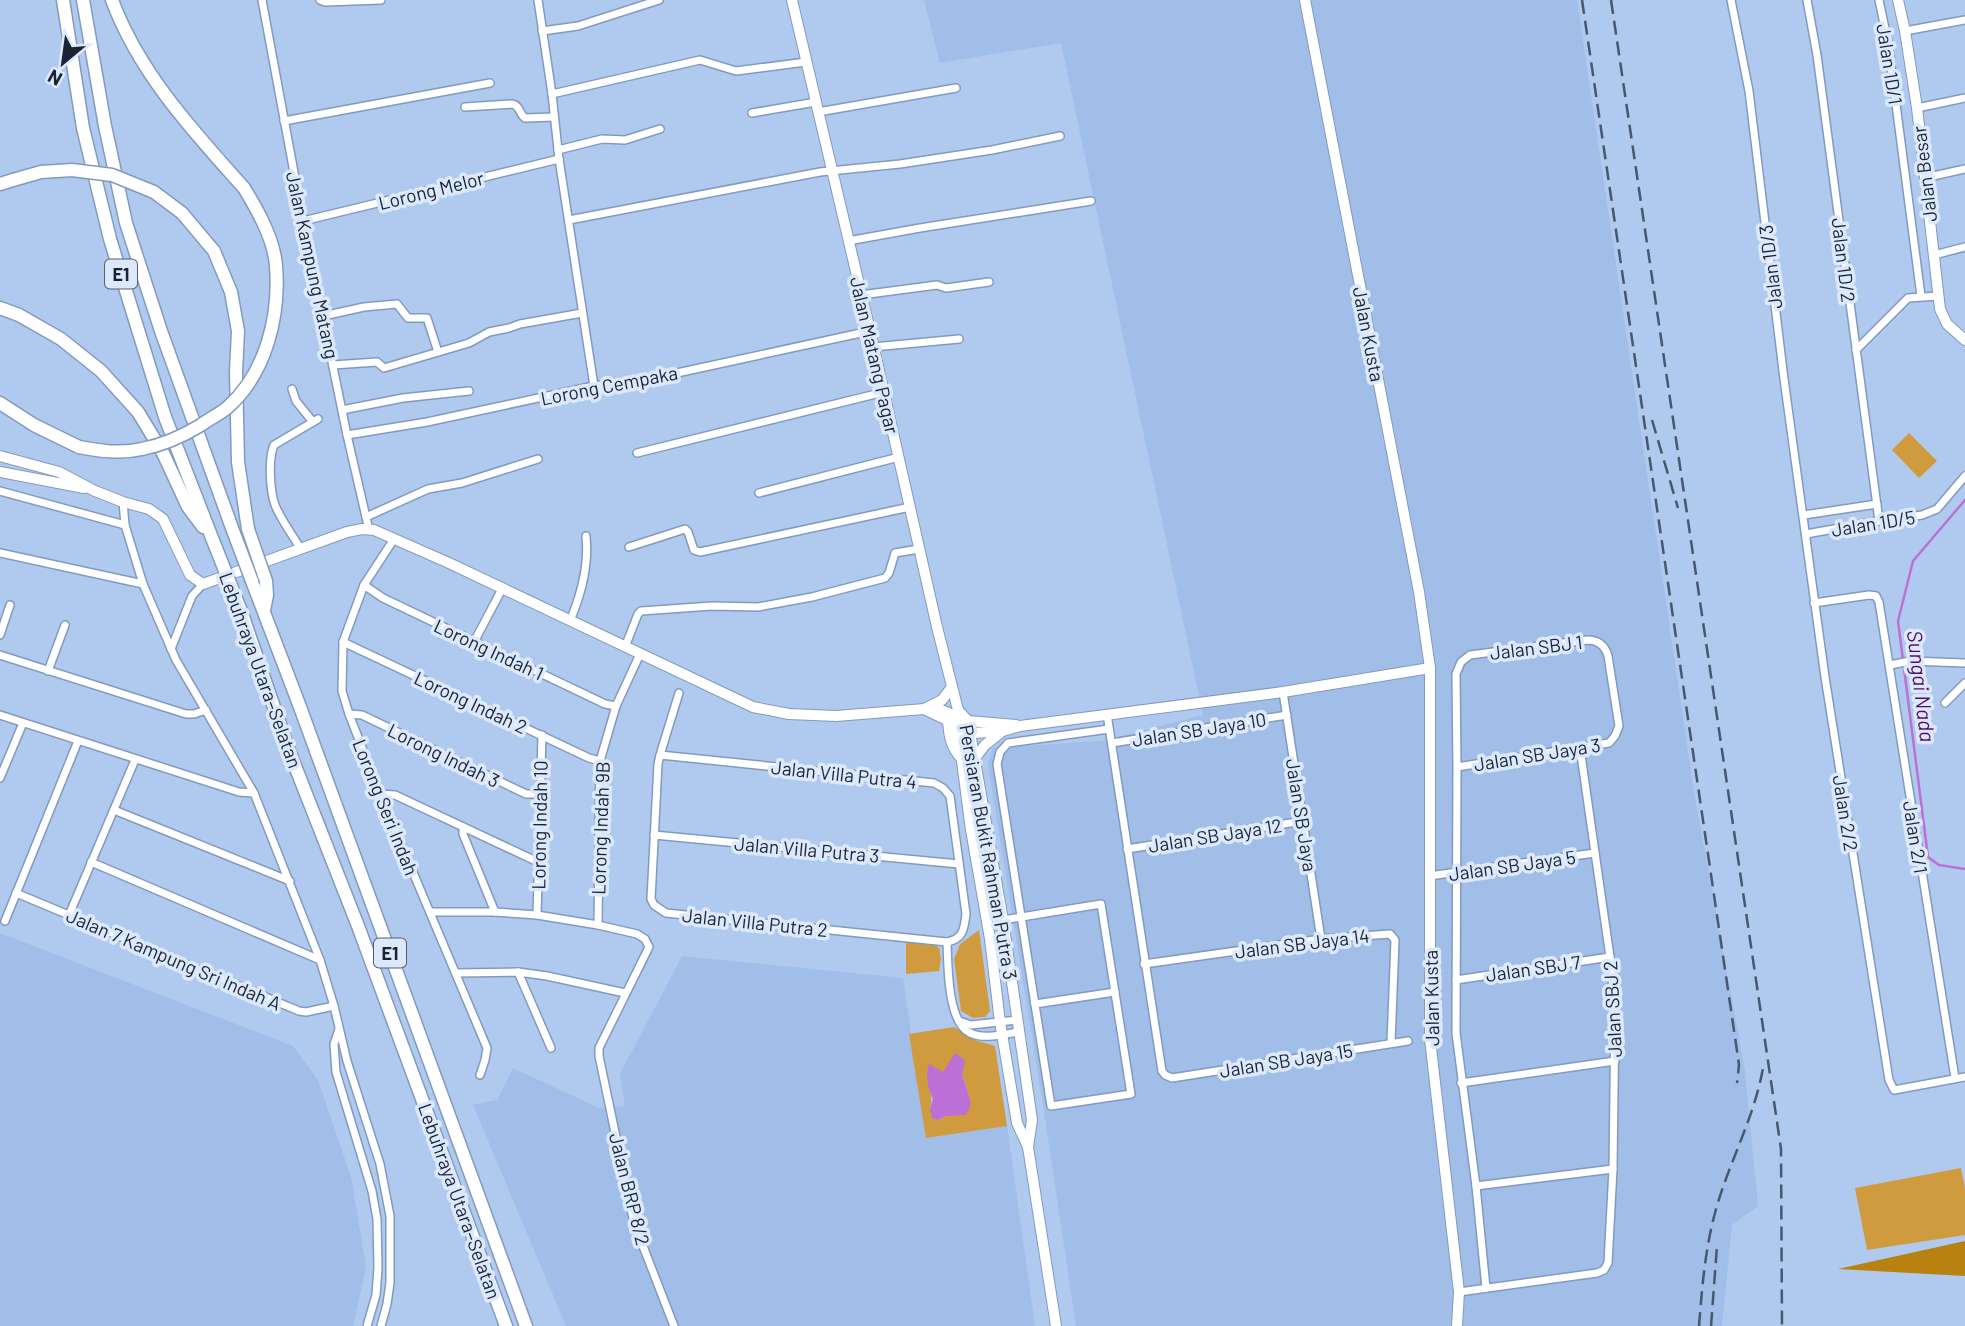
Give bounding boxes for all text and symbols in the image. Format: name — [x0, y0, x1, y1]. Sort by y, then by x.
street label: Jalan 1D/1 — [1872, 22, 1908, 106]
north arrow — [28, 28, 98, 98]
text: N — [43, 65, 66, 91]
street label: Jalan Besar — [1907, 125, 1941, 223]
street label: Lorong Melor — [376, 166, 486, 214]
street label: Jalan Kampung Matang — [282, 169, 344, 361]
street label: Jalan 1D/2 — [1827, 216, 1861, 304]
street label: Jalan 1D/3 — [1753, 224, 1787, 310]
road number: E1 — [105, 260, 137, 288]
street label: Jalan Matang Pagar — [846, 274, 904, 436]
street label: Jalan Kusta — [1349, 285, 1389, 383]
street label: Lorong Cempaka — [539, 360, 679, 410]
street label: Jalan 1D/5 — [1829, 505, 1917, 541]
street label: Lebuhraya Utara–Selatan — [215, 569, 307, 771]
street label: Lorong Indah 1 — [431, 614, 547, 684]
water label: Sungai Nada — [1903, 629, 1941, 743]
street label: Jalan SBJ 1 — [1488, 630, 1584, 664]
street label: Lorong Indah 2 — [411, 666, 531, 738]
street label: Jalan SB Jaya 10 — [1130, 707, 1268, 751]
street label: Lorong Indah 3 — [384, 718, 504, 792]
street label: Persiaran Bukit Rahman Putra 3 — [955, 723, 1023, 981]
street label: Jalan SB Jaya 3 — [1472, 733, 1602, 775]
street label: Lorong Seri Indah — [348, 736, 424, 878]
street label: Jalan Villa Putra 4 — [770, 755, 918, 793]
street label: Jalan SB Jaya — [1282, 757, 1322, 873]
street label: Lorong Indah 10 — [526, 760, 552, 890]
street label: Lorong Indah 9B — [586, 761, 614, 895]
street label: Jalan 2/2 — [1829, 773, 1863, 853]
street label: Jalan 2/1 — [1899, 799, 1933, 875]
street label: Jalan SB Jaya 12 — [1147, 813, 1283, 857]
street label: Jalan Villa Putra 3 — [733, 831, 881, 867]
street label: Jalan SB Jaya 5 — [1447, 845, 1577, 885]
street label: Jalan 7 Kampung Sri Indah A — [63, 903, 285, 1015]
street label: Jalan Villa Putra 2 — [681, 903, 829, 941]
street label: Jalan SB Jaya 14 — [1233, 923, 1371, 963]
road number: E1 — [374, 938, 406, 968]
street label: Jalan Kusta — [1419, 950, 1443, 1046]
street label: Jalan SBJ 7 — [1484, 950, 1582, 986]
street label: Jalan SBJ 2 — [1598, 960, 1626, 1058]
street label: Jalan SB Jaya 15 — [1218, 1038, 1354, 1082]
street label: Lebuhraya Utara–Selatan — [414, 1100, 506, 1302]
street label: Jalan BRP 8/2 — [605, 1130, 655, 1248]

